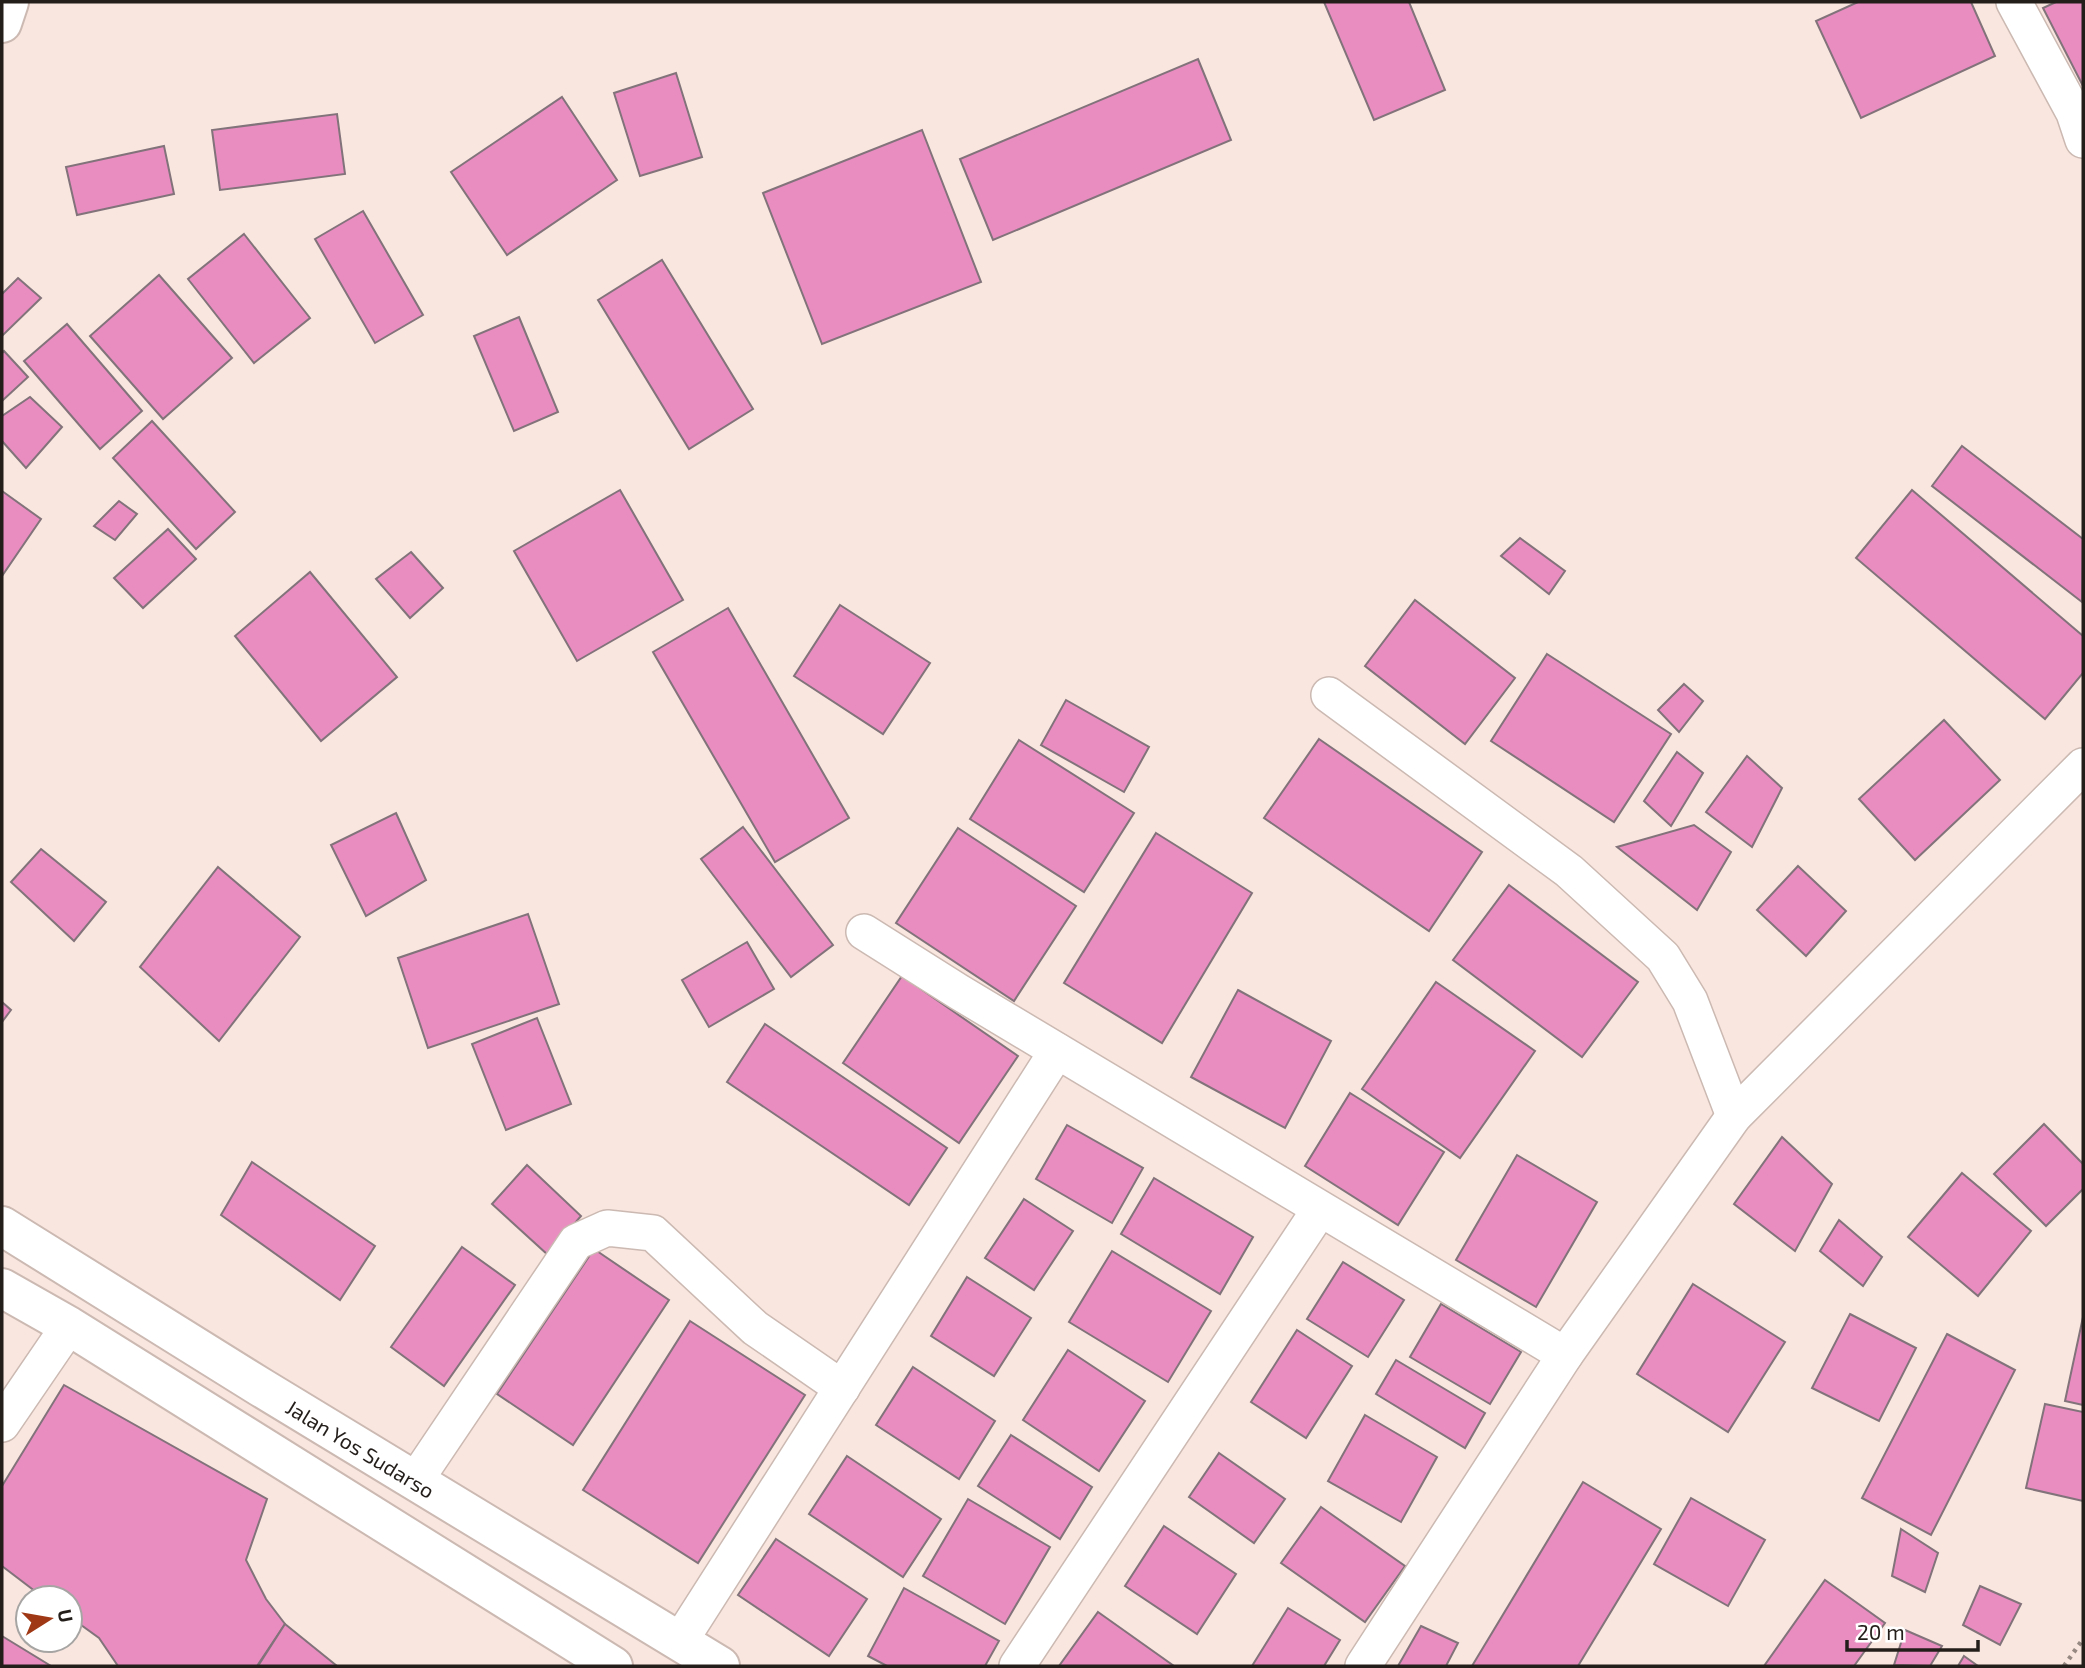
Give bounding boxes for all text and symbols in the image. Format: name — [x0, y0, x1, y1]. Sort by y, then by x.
street label: Jalan Yos Sudarso — [282, 1393, 440, 1503]
north arrow — [14, 1584, 84, 1654]
text: U — [54, 1607, 79, 1624]
scale bar — [1847, 1608, 1978, 1652]
text: 20 m — [1857, 1619, 1905, 1644]

